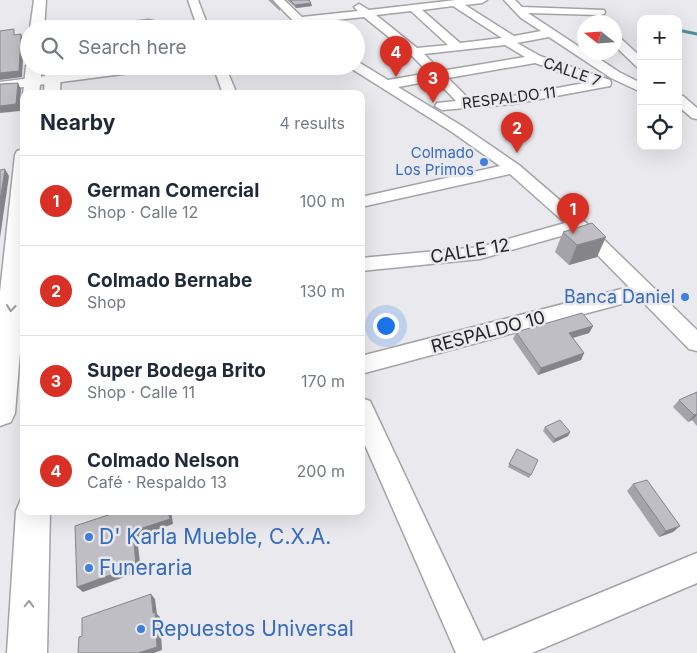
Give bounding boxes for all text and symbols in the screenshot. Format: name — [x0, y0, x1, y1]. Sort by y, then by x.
north arrow — [577, 15, 622, 60]
map controls — [637, 15, 682, 150]
button: + — [637, 15, 682, 60]
search box — [20, 20, 365, 75]
icon: search — [38, 34, 66, 62]
text: Search here — [78, 36, 187, 59]
pin: 4 — [380, 36, 412, 77]
street label: CALLE 7 — [541, 53, 603, 90]
button: − — [637, 60, 682, 105]
pin: 3 — [417, 62, 449, 103]
street label: RESPALDO 11 — [461, 82, 557, 113]
button: locate — [637, 105, 682, 150]
text: Nearby — [40, 110, 115, 135]
pin: 2 — [501, 112, 533, 153]
text: 4 results — [280, 113, 345, 133]
place label: Colmado Los Primos — [395, 143, 474, 179]
marker: Colmado Los Primos — [478, 156, 490, 168]
text: German Comercial — [87, 179, 259, 202]
text: 1 — [53, 191, 59, 211]
text: 100 m — [300, 191, 345, 211]
pin: 1 — [557, 193, 589, 234]
text: Shop · Calle 12 — [87, 202, 198, 222]
street label: CALLE 12 — [429, 234, 511, 267]
text: Colmado Bernabe — [87, 269, 252, 292]
text: 2 — [51, 281, 61, 301]
text: 130 m — [300, 281, 345, 301]
place label: Banca Daniel — [564, 286, 675, 307]
marker: Banca Daniel — [679, 291, 691, 303]
text: Shop — [87, 292, 126, 312]
one-way arrow — [6, 305, 17, 313]
street label: RESPALDO 10 — [429, 306, 547, 357]
your location — [373, 313, 399, 339]
text: Super Bodega Brito — [87, 359, 266, 382]
text: 3 — [51, 371, 61, 391]
text: 170 m — [301, 371, 345, 391]
text: Shop · Calle 11 — [87, 382, 195, 402]
text: Colmado Nelson — [87, 449, 239, 472]
text: 4 — [51, 461, 61, 481]
text: 200 m — [297, 461, 345, 481]
text: Café · Respaldo 13 — [87, 472, 227, 492]
place label: D' Karla Mueble, C.X.A. — [99, 524, 331, 549]
marker: D' Karla Mueble, C.X.A. — [83, 531, 95, 543]
place label: Funeraria — [99, 555, 193, 580]
marker: Funeraria — [83, 562, 95, 574]
one-way arrow — [24, 600, 34, 608]
place label: Repuestos Universal — [151, 616, 354, 641]
marker: Repuestos Universal — [135, 623, 147, 635]

